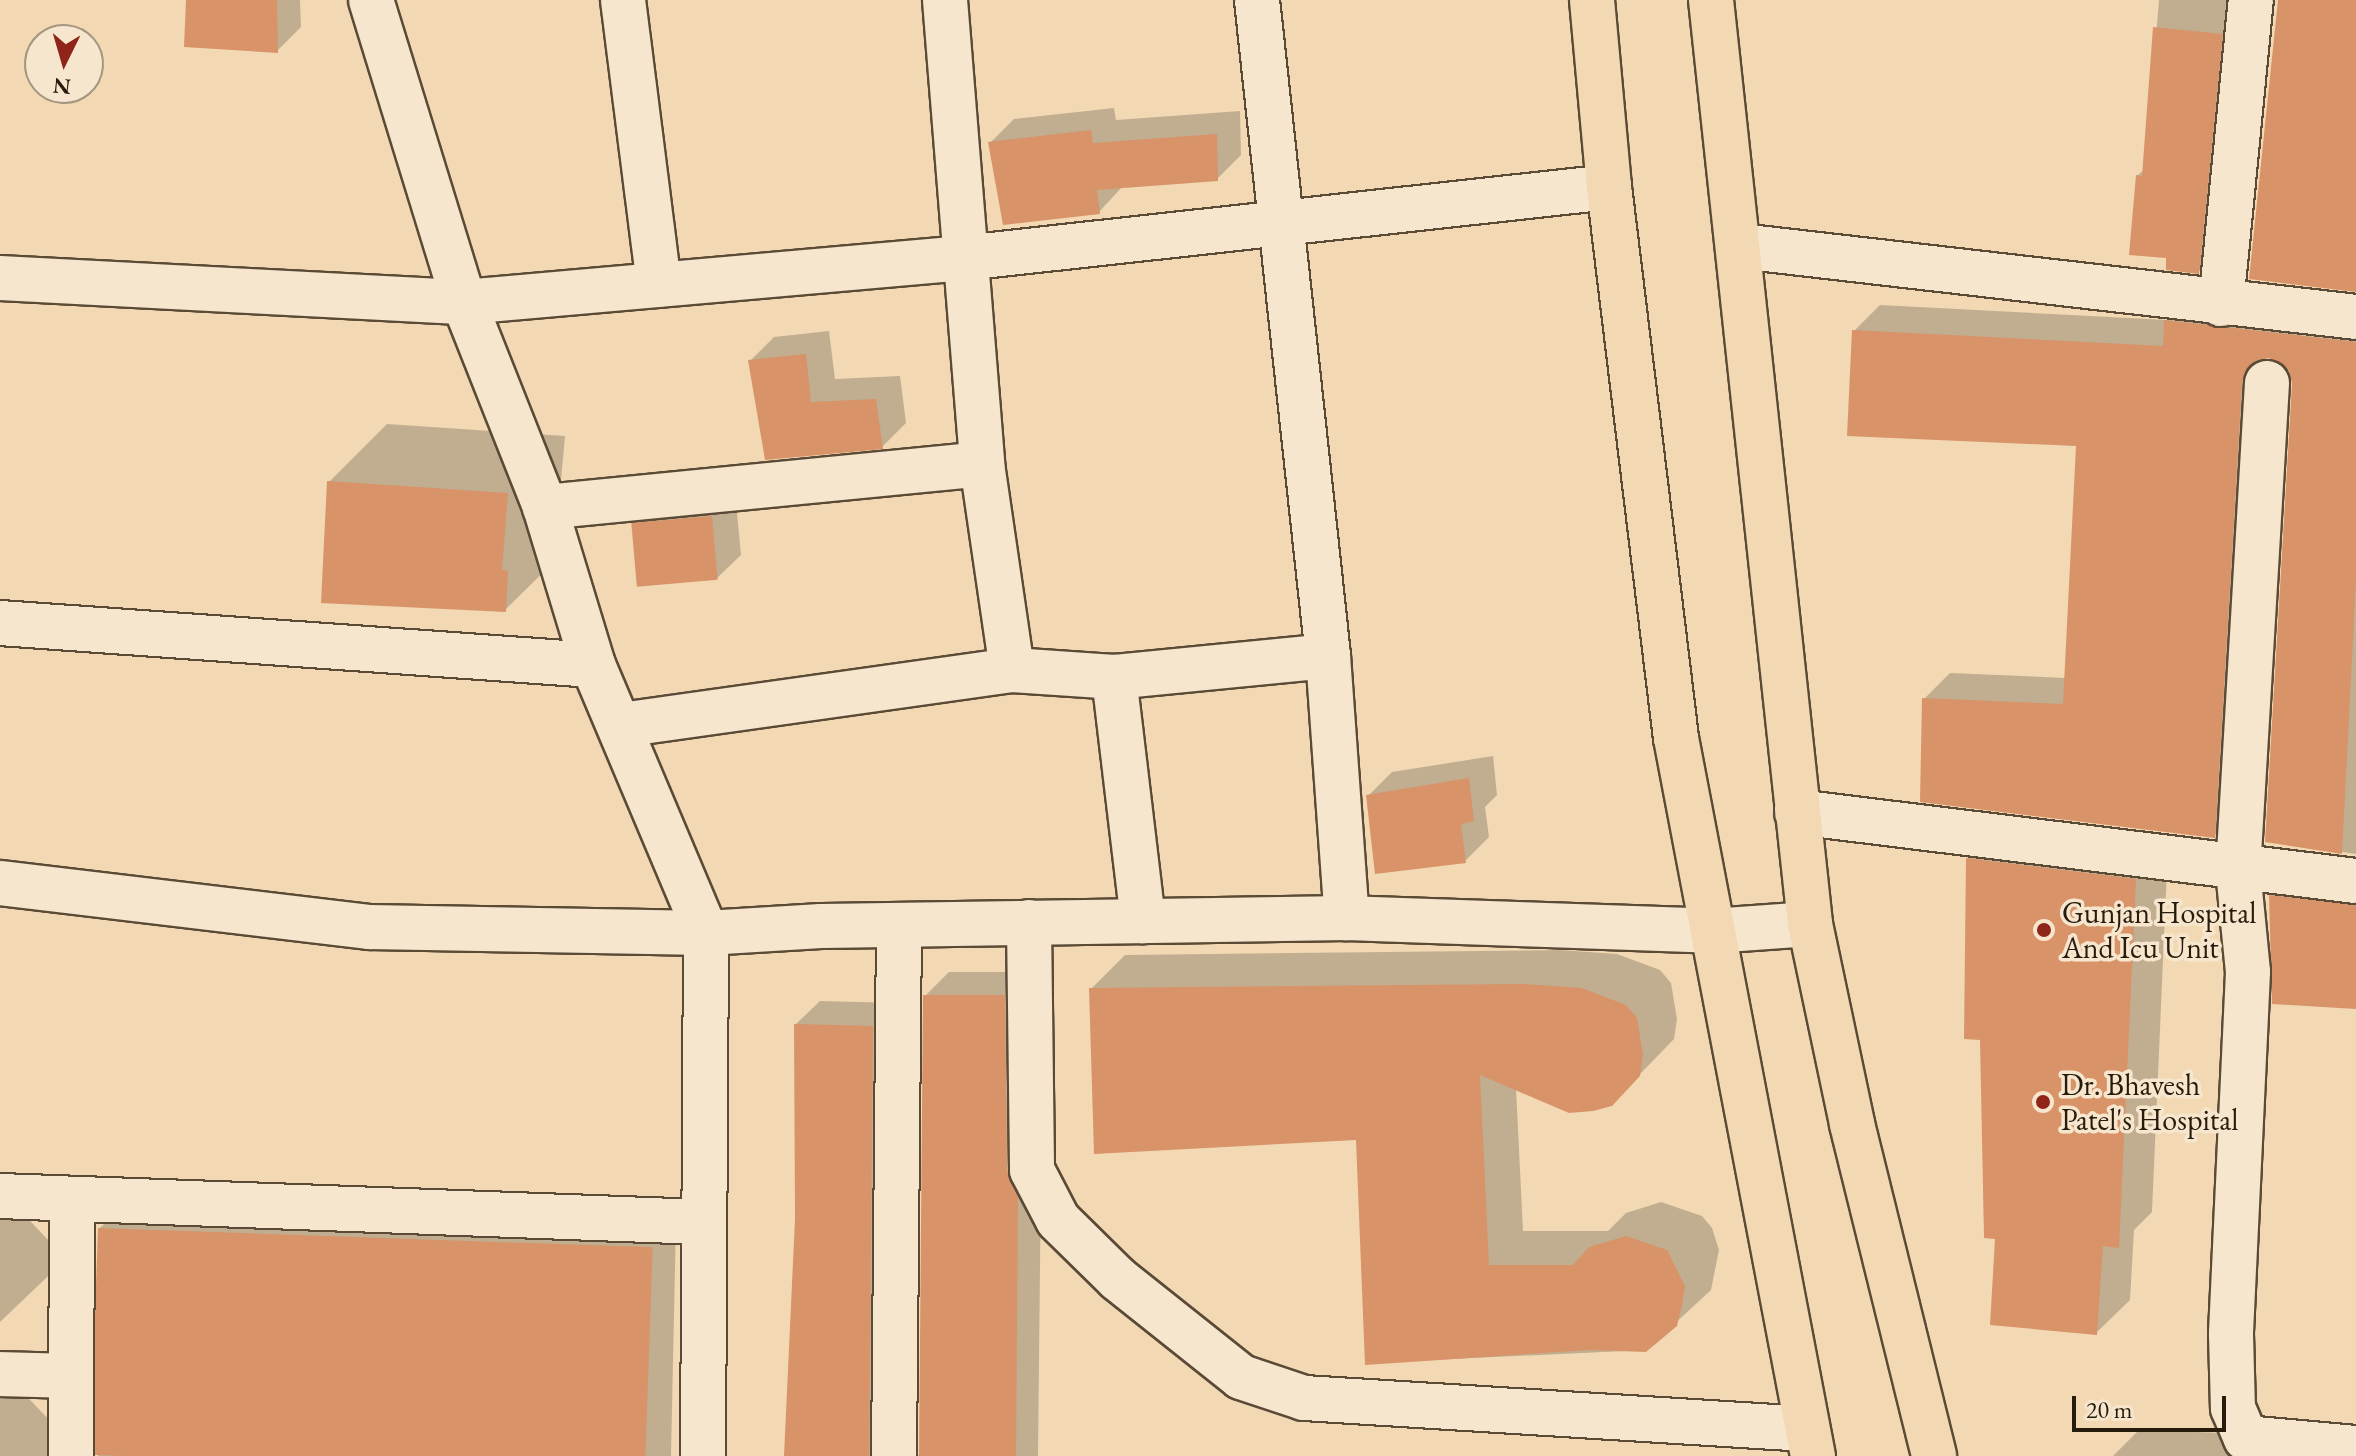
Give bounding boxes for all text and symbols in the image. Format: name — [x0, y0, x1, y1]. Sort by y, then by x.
north arrow — [24, 24, 104, 104]
text: N — [52, 71, 72, 102]
place label: Gunjan Hospital And Icu Unit — [2062, 895, 2256, 966]
marker: Gunjan Hospital And Icu Unit — [2033, 919, 2055, 941]
place label: Dr. Bhavesh Patel's Hospital — [2061, 1067, 2238, 1138]
marker: Dr. Bhavesh Patel's Hospital — [2032, 1091, 2054, 1113]
scale bar — [2076, 1380, 2230, 1430]
text: 20 m — [2086, 1394, 2133, 1425]

